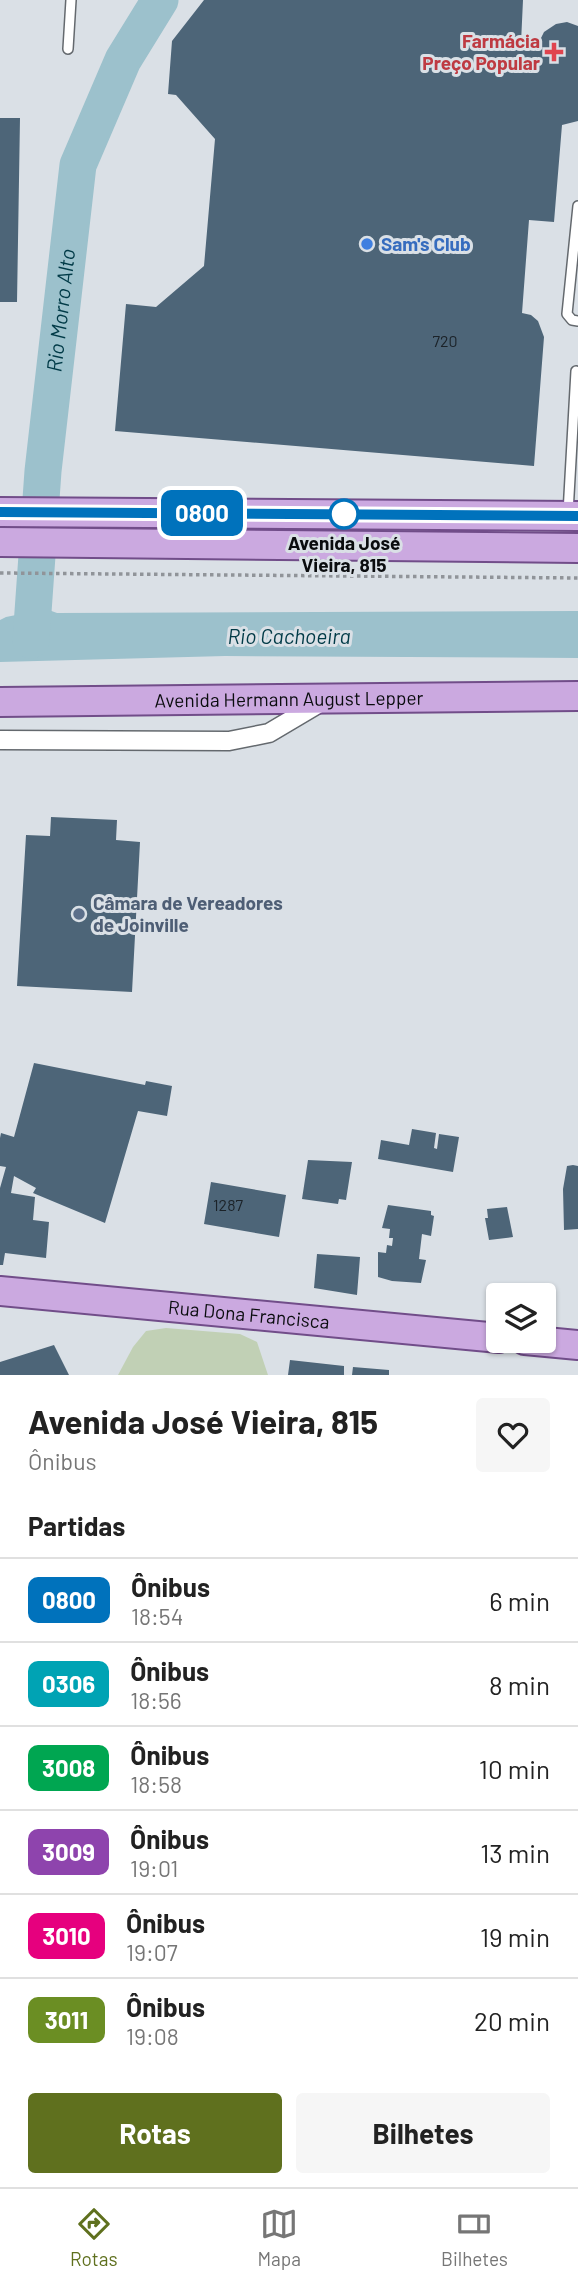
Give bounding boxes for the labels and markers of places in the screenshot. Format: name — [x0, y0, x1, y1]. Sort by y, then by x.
place label: Farmácia Preço Popular — [422, 29, 541, 74]
marker: Farmácia Preço Popular — [546, 44, 562, 60]
place label: Sam's Club — [381, 232, 471, 255]
marker: Sam's Club — [359, 236, 375, 252]
marker: Avenida José Vieira, 815 — [329, 499, 359, 529]
place label: Avenida José Vieira, 815 — [288, 531, 400, 576]
place label: Câmara de Vereadores de Joinville — [93, 891, 283, 936]
marker: Câmara de Vereadores de Joinville — [71, 906, 87, 922]

